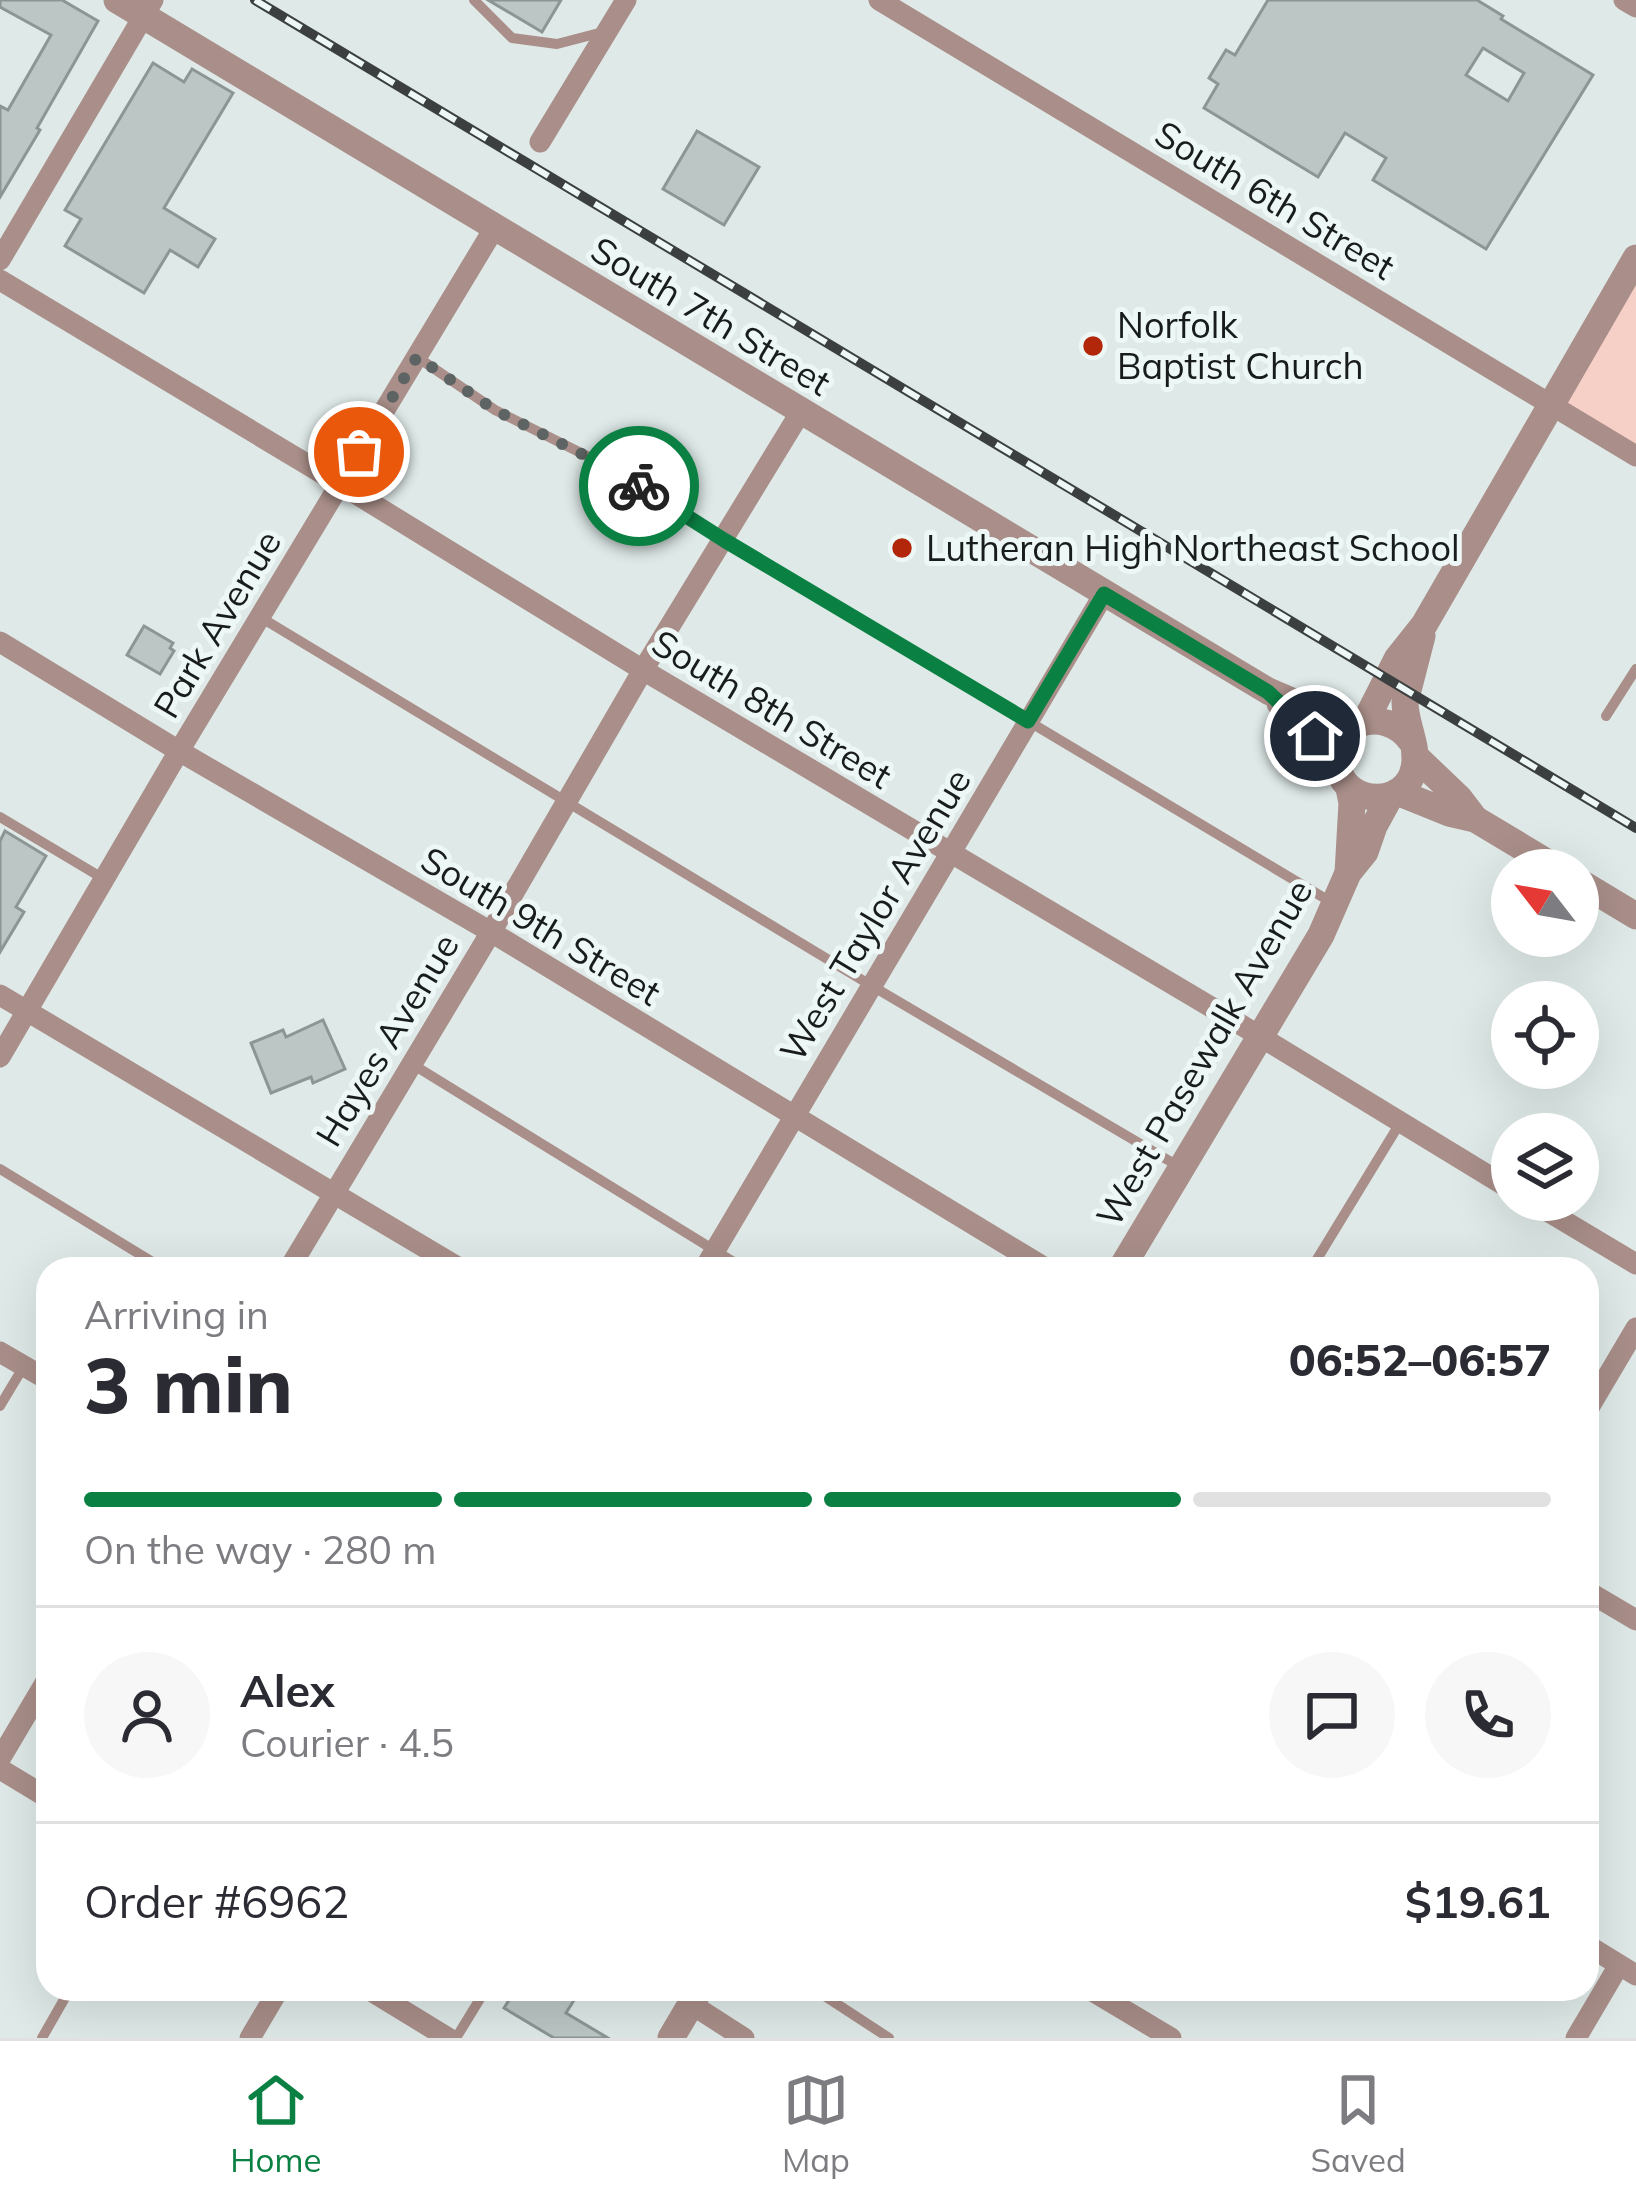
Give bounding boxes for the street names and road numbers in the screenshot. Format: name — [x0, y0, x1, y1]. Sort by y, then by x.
street label: South 6th Street — [1147, 110, 1403, 289]
street label: South 7th Street — [583, 226, 839, 405]
street label: Park Avenue — [143, 522, 290, 726]
street label: South 8th Street — [644, 619, 900, 798]
street label: West Taylor Avenue — [769, 760, 980, 1069]
street label: South 9th Street — [413, 836, 669, 1015]
street label: West Pasewalk Avenue — [1086, 871, 1321, 1234]
street label: Hayes Avenue — [305, 925, 468, 1154]

